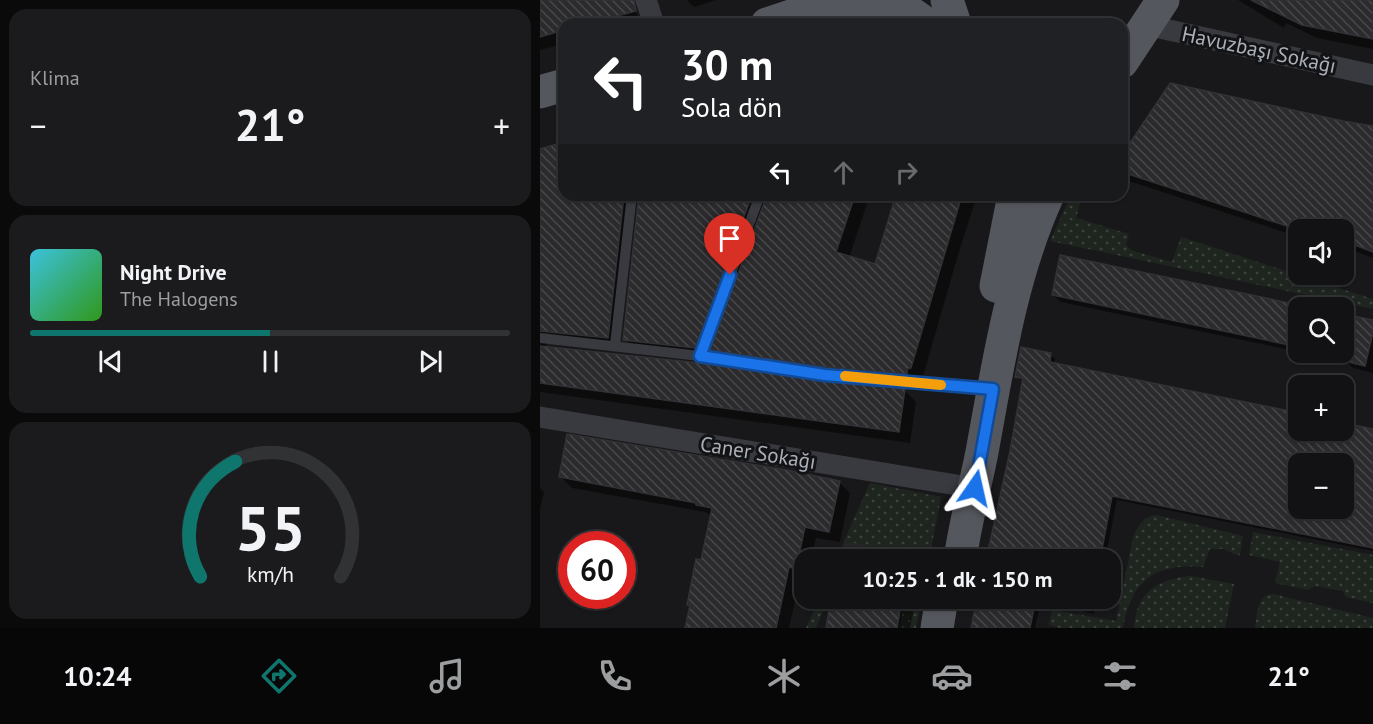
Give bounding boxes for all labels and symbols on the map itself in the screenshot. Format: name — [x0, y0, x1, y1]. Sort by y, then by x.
street label: Havuzbaşı Sokağı — [1180, 20, 1339, 79]
pin — [704, 213, 755, 275]
street label: Caner Sokağı — [698, 430, 818, 475]
position arrow — [943, 456, 1007, 520]
speed limit sign: 60 — [558, 531, 636, 609]

